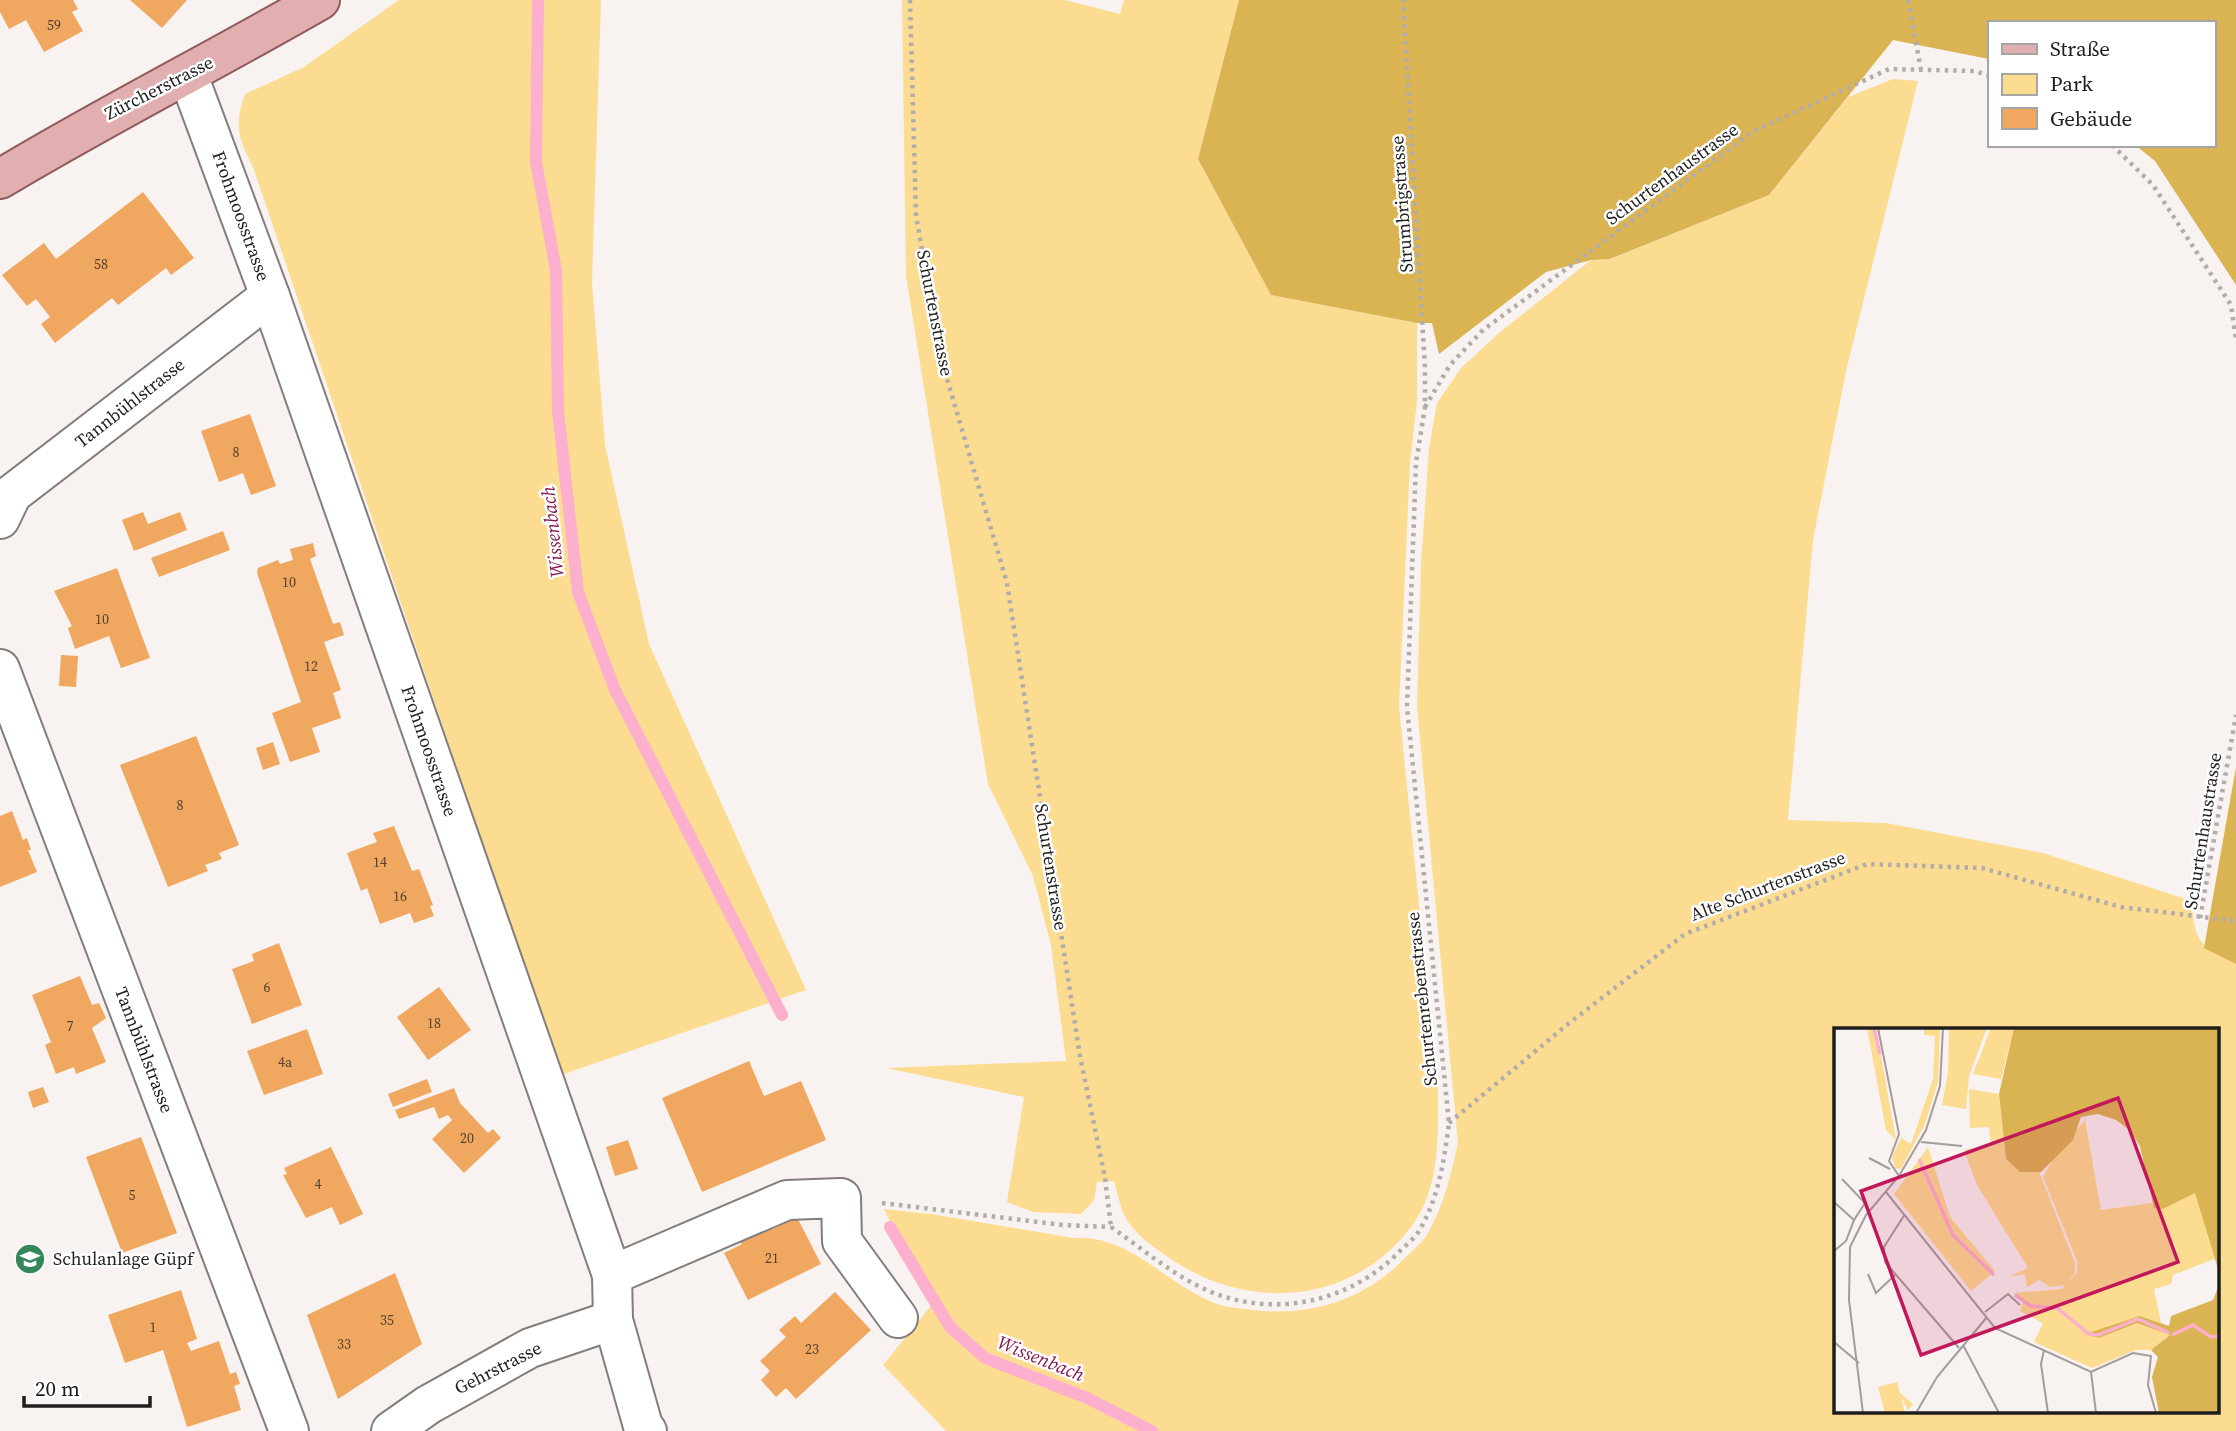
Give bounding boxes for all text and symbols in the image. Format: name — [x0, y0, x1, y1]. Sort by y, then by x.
house number: 59 — [47, 15, 61, 35]
legend — [1988, 21, 2215, 147]
text: Straße — [2050, 34, 2110, 63]
street label: Zürcherstrasse — [100, 49, 217, 126]
text: Park — [2050, 69, 2094, 98]
text: Gebäude — [2050, 104, 2132, 133]
street label: Schurtenhaustrasse — [1600, 117, 1743, 230]
street label: Strumbrigstrasse — [1384, 135, 1419, 273]
street label: Frohmoosstrasse — [206, 147, 277, 284]
street label: Schurtenstrasse — [911, 248, 960, 378]
house number: 58 — [94, 254, 108, 274]
street label: Tannbühlstrasse — [70, 352, 190, 453]
house number: 8 — [233, 442, 240, 462]
water label: Wissenbach — [534, 484, 570, 579]
house number: 10 — [282, 572, 296, 592]
house number: 10 — [95, 609, 109, 629]
house number: 12 — [304, 656, 318, 676]
street label: Frohmoosstrasse — [395, 682, 464, 820]
street label: Schurtenhaustrasse — [2178, 751, 2227, 911]
house number: 8 — [177, 795, 184, 815]
street label: Schurtenstrasse — [1029, 802, 1074, 932]
street label: Alte Schurtenstrasse — [1687, 844, 1849, 927]
house number: 14 — [373, 852, 387, 872]
house number: 16 — [393, 886, 407, 906]
street label: Schurtenrebenstrasse — [1400, 911, 1443, 1087]
house number: 6 — [264, 977, 271, 997]
street label: Tannbühlstrasse — [109, 983, 180, 1116]
house number: 18 — [427, 1013, 441, 1033]
house number: 7 — [67, 1016, 74, 1036]
inset map — [1834, 1028, 2218, 1414]
house number: 4a — [278, 1052, 293, 1072]
house number: 20 — [460, 1128, 474, 1148]
house number: 4 — [315, 1174, 322, 1194]
house number: 5 — [129, 1185, 136, 1205]
school or university icon: Schulanlage Güpf — [13, 1242, 47, 1276]
place label: Schulanlage Güpf — [53, 1246, 195, 1271]
house number: 21 — [765, 1248, 779, 1268]
house number: 35 — [380, 1310, 394, 1330]
house number: 1 — [150, 1317, 157, 1337]
water label: Wissenbach — [994, 1329, 1089, 1387]
house number: 33 — [337, 1334, 351, 1354]
street label: Gehrstrasse — [450, 1335, 546, 1400]
house number: 23 — [805, 1339, 819, 1359]
scale bar — [24, 1364, 150, 1408]
text: 20 m — [35, 1374, 80, 1403]

